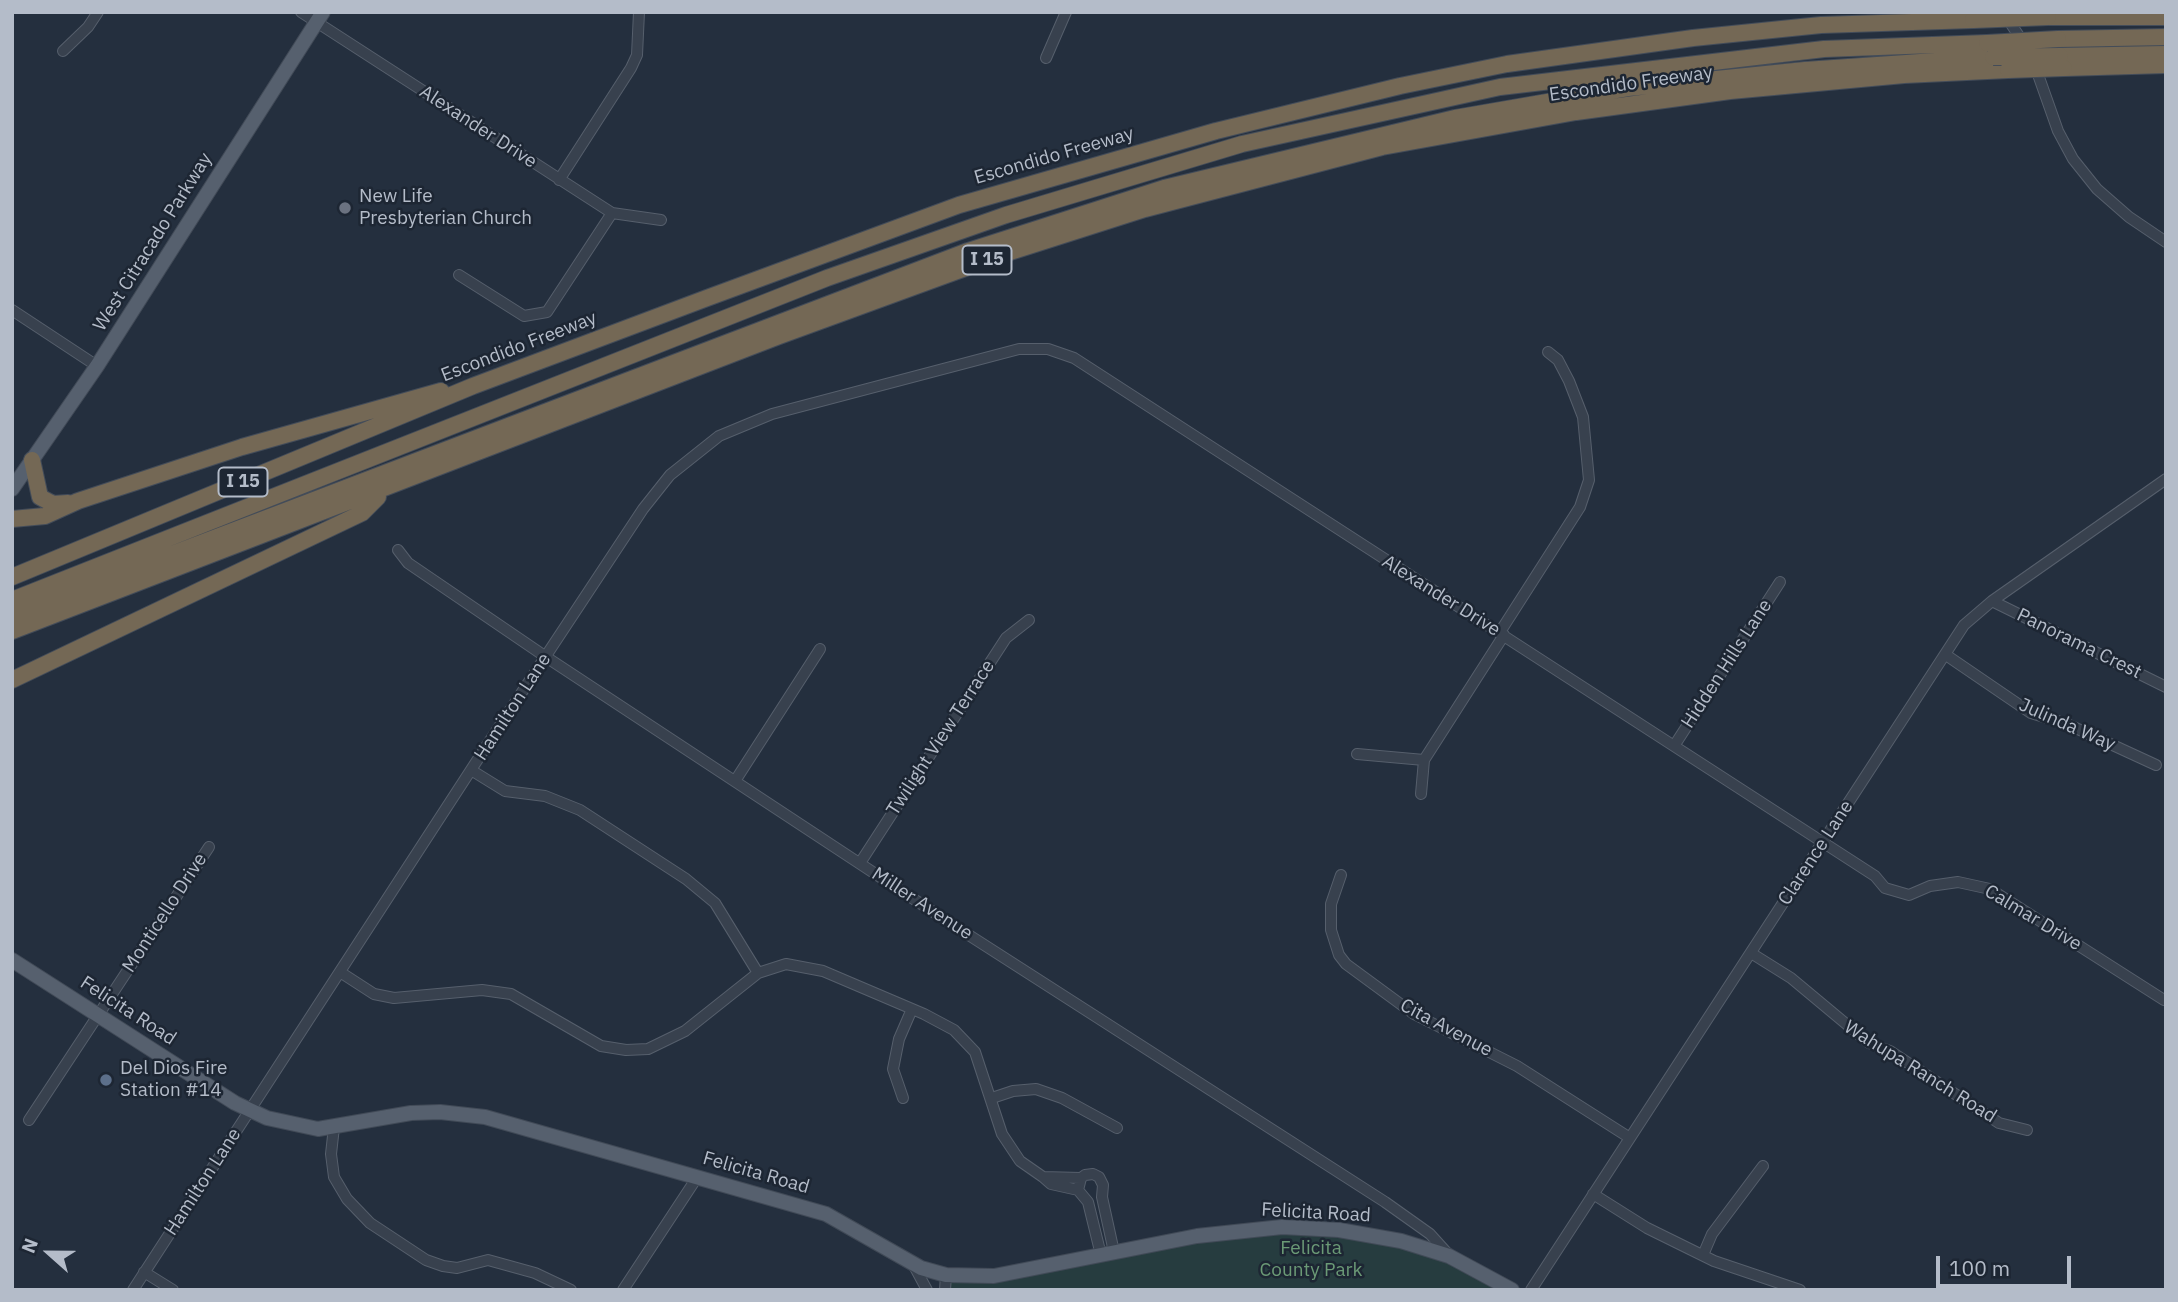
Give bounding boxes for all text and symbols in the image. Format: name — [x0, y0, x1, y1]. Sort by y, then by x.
street label: Escondido Freeway — [1548, 61, 1714, 107]
street label: Alexander Drive — [415, 81, 541, 173]
street label: Escondido Freeway — [972, 122, 1136, 190]
street label: West Citracado Parkway — [89, 149, 217, 335]
place label: New Life Presbyterian Church — [359, 186, 532, 230]
marker: New Life Presbyterian Church — [337, 200, 353, 216]
road number: I 15 — [962, 246, 1012, 274]
street label: Escondido Freeway — [438, 307, 600, 387]
road number: I 15 — [218, 468, 268, 496]
street label: Alexander Drive — [1378, 551, 1504, 641]
street label: Hidden Hills Lane — [1677, 595, 1777, 733]
street label: Panorama Crest — [2013, 604, 2145, 684]
street label: Hamilton Lane — [470, 649, 556, 765]
street label: Twilight View Terrace — [882, 656, 1000, 820]
street label: Julinda Way — [2015, 694, 2119, 756]
street label: Clarence Lane — [1774, 796, 1858, 910]
street label: Monticello Drive — [118, 849, 212, 977]
street label: Miller Avenue — [867, 863, 977, 945]
street label: Calmar Drive — [1980, 880, 2086, 956]
street label: Felicita Road — [76, 972, 180, 1050]
street label: Cita Avenue — [1396, 994, 1496, 1062]
street label: Wahupa Ranch Road — [1840, 1016, 2000, 1128]
place label: Del Dios Fire Station #14 — [120, 1058, 227, 1102]
marker: Del Dios Fire Station #14 — [98, 1072, 114, 1088]
street label: Hamilton Lane — [160, 1124, 246, 1240]
street label: Felicita Road — [700, 1147, 812, 1199]
street label: Felicita Road — [1261, 1199, 1371, 1227]
north arrow — [14, 1218, 84, 1288]
text: N — [16, 1235, 43, 1256]
park label: Felicita County Park — [1259, 1238, 1363, 1282]
scale bar — [1940, 1242, 2075, 1286]
text: 100 m — [1949, 1254, 2010, 1282]

